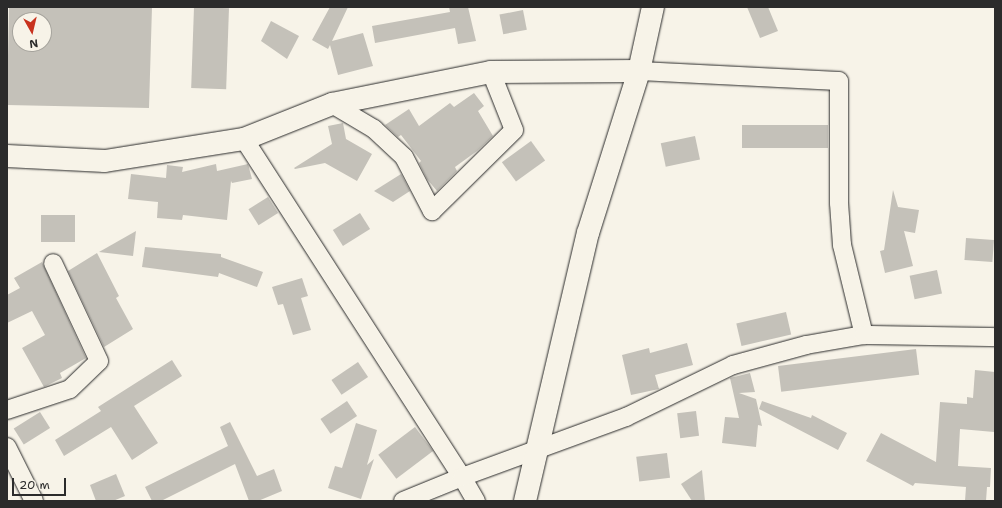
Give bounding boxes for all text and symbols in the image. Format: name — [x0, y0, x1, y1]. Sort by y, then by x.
north arrow — [12, 12, 52, 52]
text: N — [28, 35, 39, 51]
scale bar — [14, 470, 68, 496]
text: 20 m — [19, 477, 50, 493]

